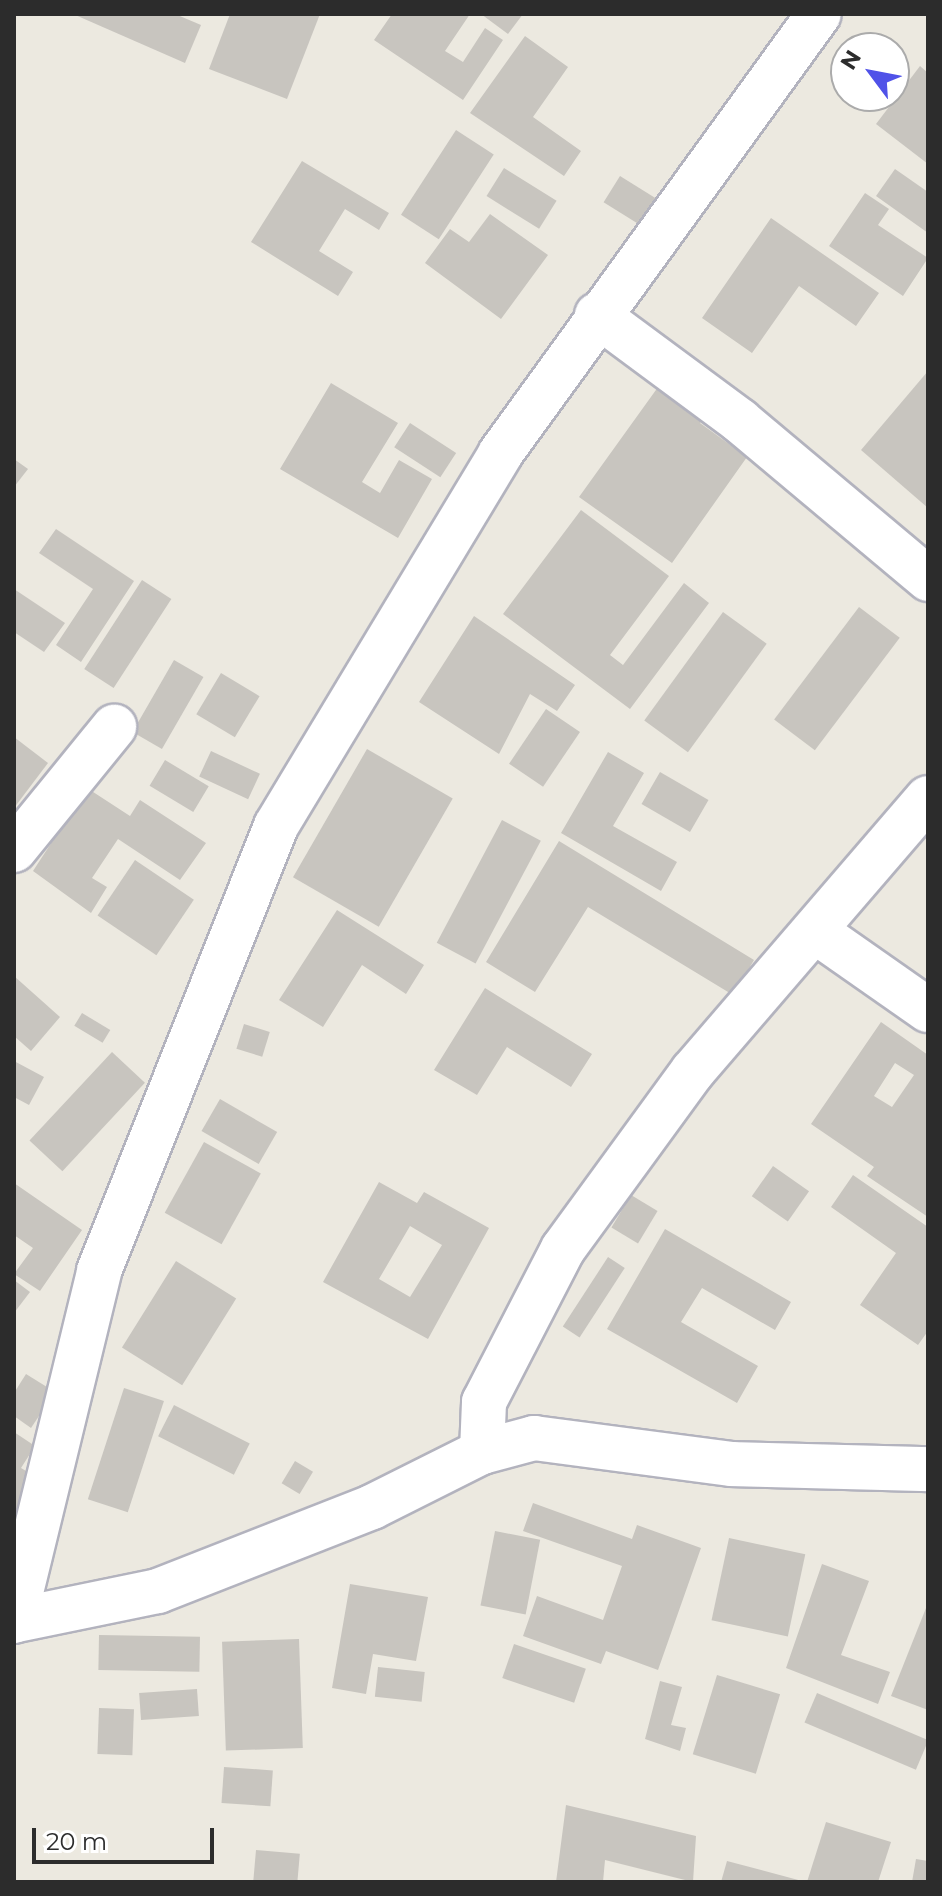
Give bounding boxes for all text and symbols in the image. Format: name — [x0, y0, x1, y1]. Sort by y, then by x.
north arrow — [830, 32, 910, 112]
text: N — [835, 45, 867, 75]
scale bar — [36, 1812, 218, 1862]
text: 20 m — [46, 1827, 107, 1856]

